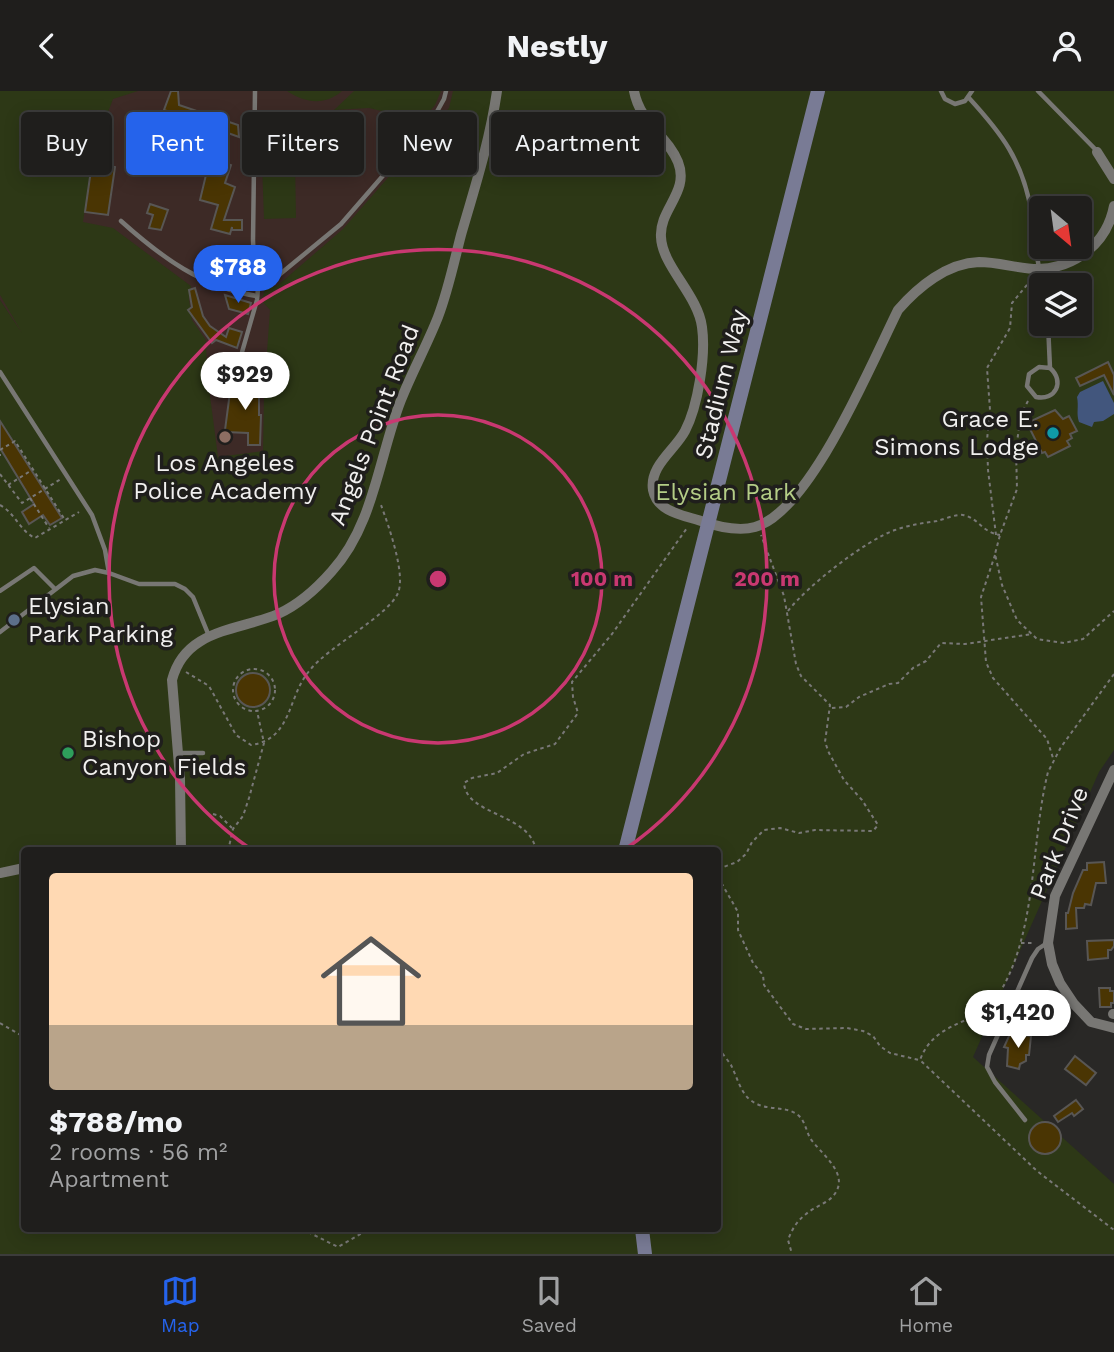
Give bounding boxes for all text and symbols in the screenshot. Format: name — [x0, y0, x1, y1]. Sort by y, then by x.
icon: back — [28, 27, 66, 65]
text: Nestly — [506, 27, 608, 65]
icon: person — [1048, 27, 1086, 65]
chip: Buy — [21, 112, 112, 175]
chip: Rent — [126, 112, 228, 175]
chip: Filters — [242, 112, 364, 175]
chip: New — [378, 112, 477, 175]
chip: Apartment — [491, 112, 664, 175]
north arrow — [1029, 196, 1092, 259]
map controls — [1029, 196, 1092, 336]
pin: $788 — [197, 245, 279, 305]
text: $788 — [209, 254, 267, 281]
button: layers — [1029, 273, 1092, 336]
street label: Stadium Way — [689, 306, 753, 462]
street label: Angels Point Road — [323, 321, 425, 529]
pin: $929 — [204, 353, 286, 412]
text: $929 — [217, 361, 273, 388]
place label: Grace E. Simons Lodge — [874, 405, 1039, 461]
marker: Grace E. Simons Lodge — [1045, 425, 1061, 441]
marker: Los Angeles Police Academy — [217, 429, 233, 445]
place label: Los Angeles Police Academy — [133, 449, 317, 505]
park label: Elysian Park — [655, 478, 797, 506]
text: 100 m — [571, 566, 633, 591]
text: 200 m — [734, 566, 800, 591]
centre of rings — [426, 567, 450, 591]
place label: Elysian Park Parking — [28, 592, 173, 648]
marker: Elysian Park Parking — [6, 612, 22, 628]
place label: Bishop Canyon Fields — [82, 725, 246, 781]
marker: Bishop Canyon Fields — [60, 745, 76, 761]
street label: Park Drive — [1024, 783, 1094, 903]
icon: home — [308, 918, 434, 1044]
pin: $1,420 — [961, 991, 1075, 1050]
text: $1,420 — [981, 999, 1055, 1026]
text: $788/mo — [49, 1104, 183, 1139]
text: 2 rooms · 56 m² — [49, 1139, 227, 1166]
text: Apartment — [49, 1166, 169, 1193]
tab: Map — [161, 1272, 200, 1337]
tab: Saved — [522, 1272, 577, 1337]
tab: Home — [899, 1272, 953, 1337]

